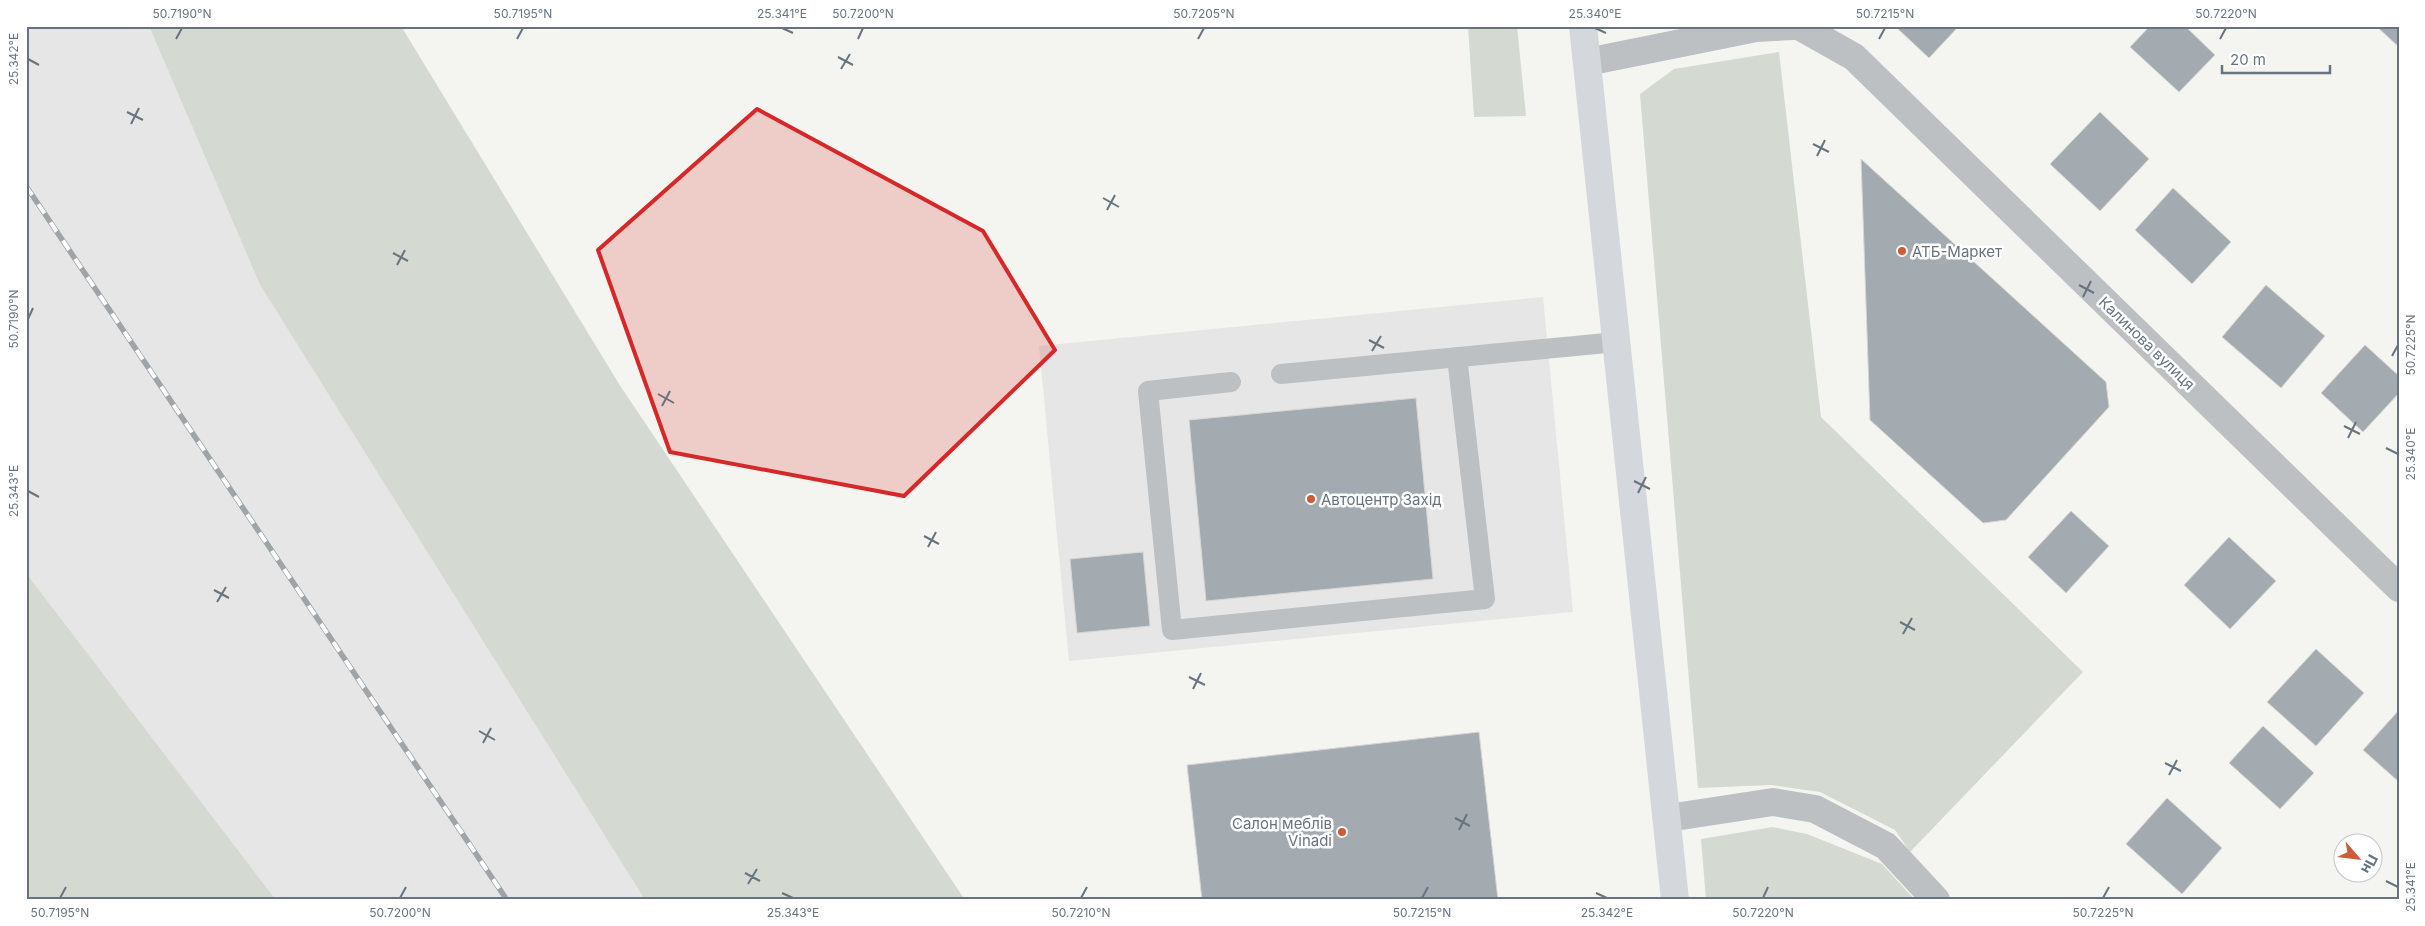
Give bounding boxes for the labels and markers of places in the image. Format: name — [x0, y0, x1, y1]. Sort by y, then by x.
place label: АТБ-Маркет — [1912, 242, 2002, 261]
marker: АТБ-Маркет — [1896, 245, 1908, 257]
place label: Автоцентр Захід — [1321, 490, 1442, 509]
marker: Автоцентр Захід — [1305, 493, 1317, 505]
place label: Салон меблів Vinadi — [1232, 814, 1332, 850]
marker: Салон меблів Vinadi — [1336, 826, 1348, 838]

